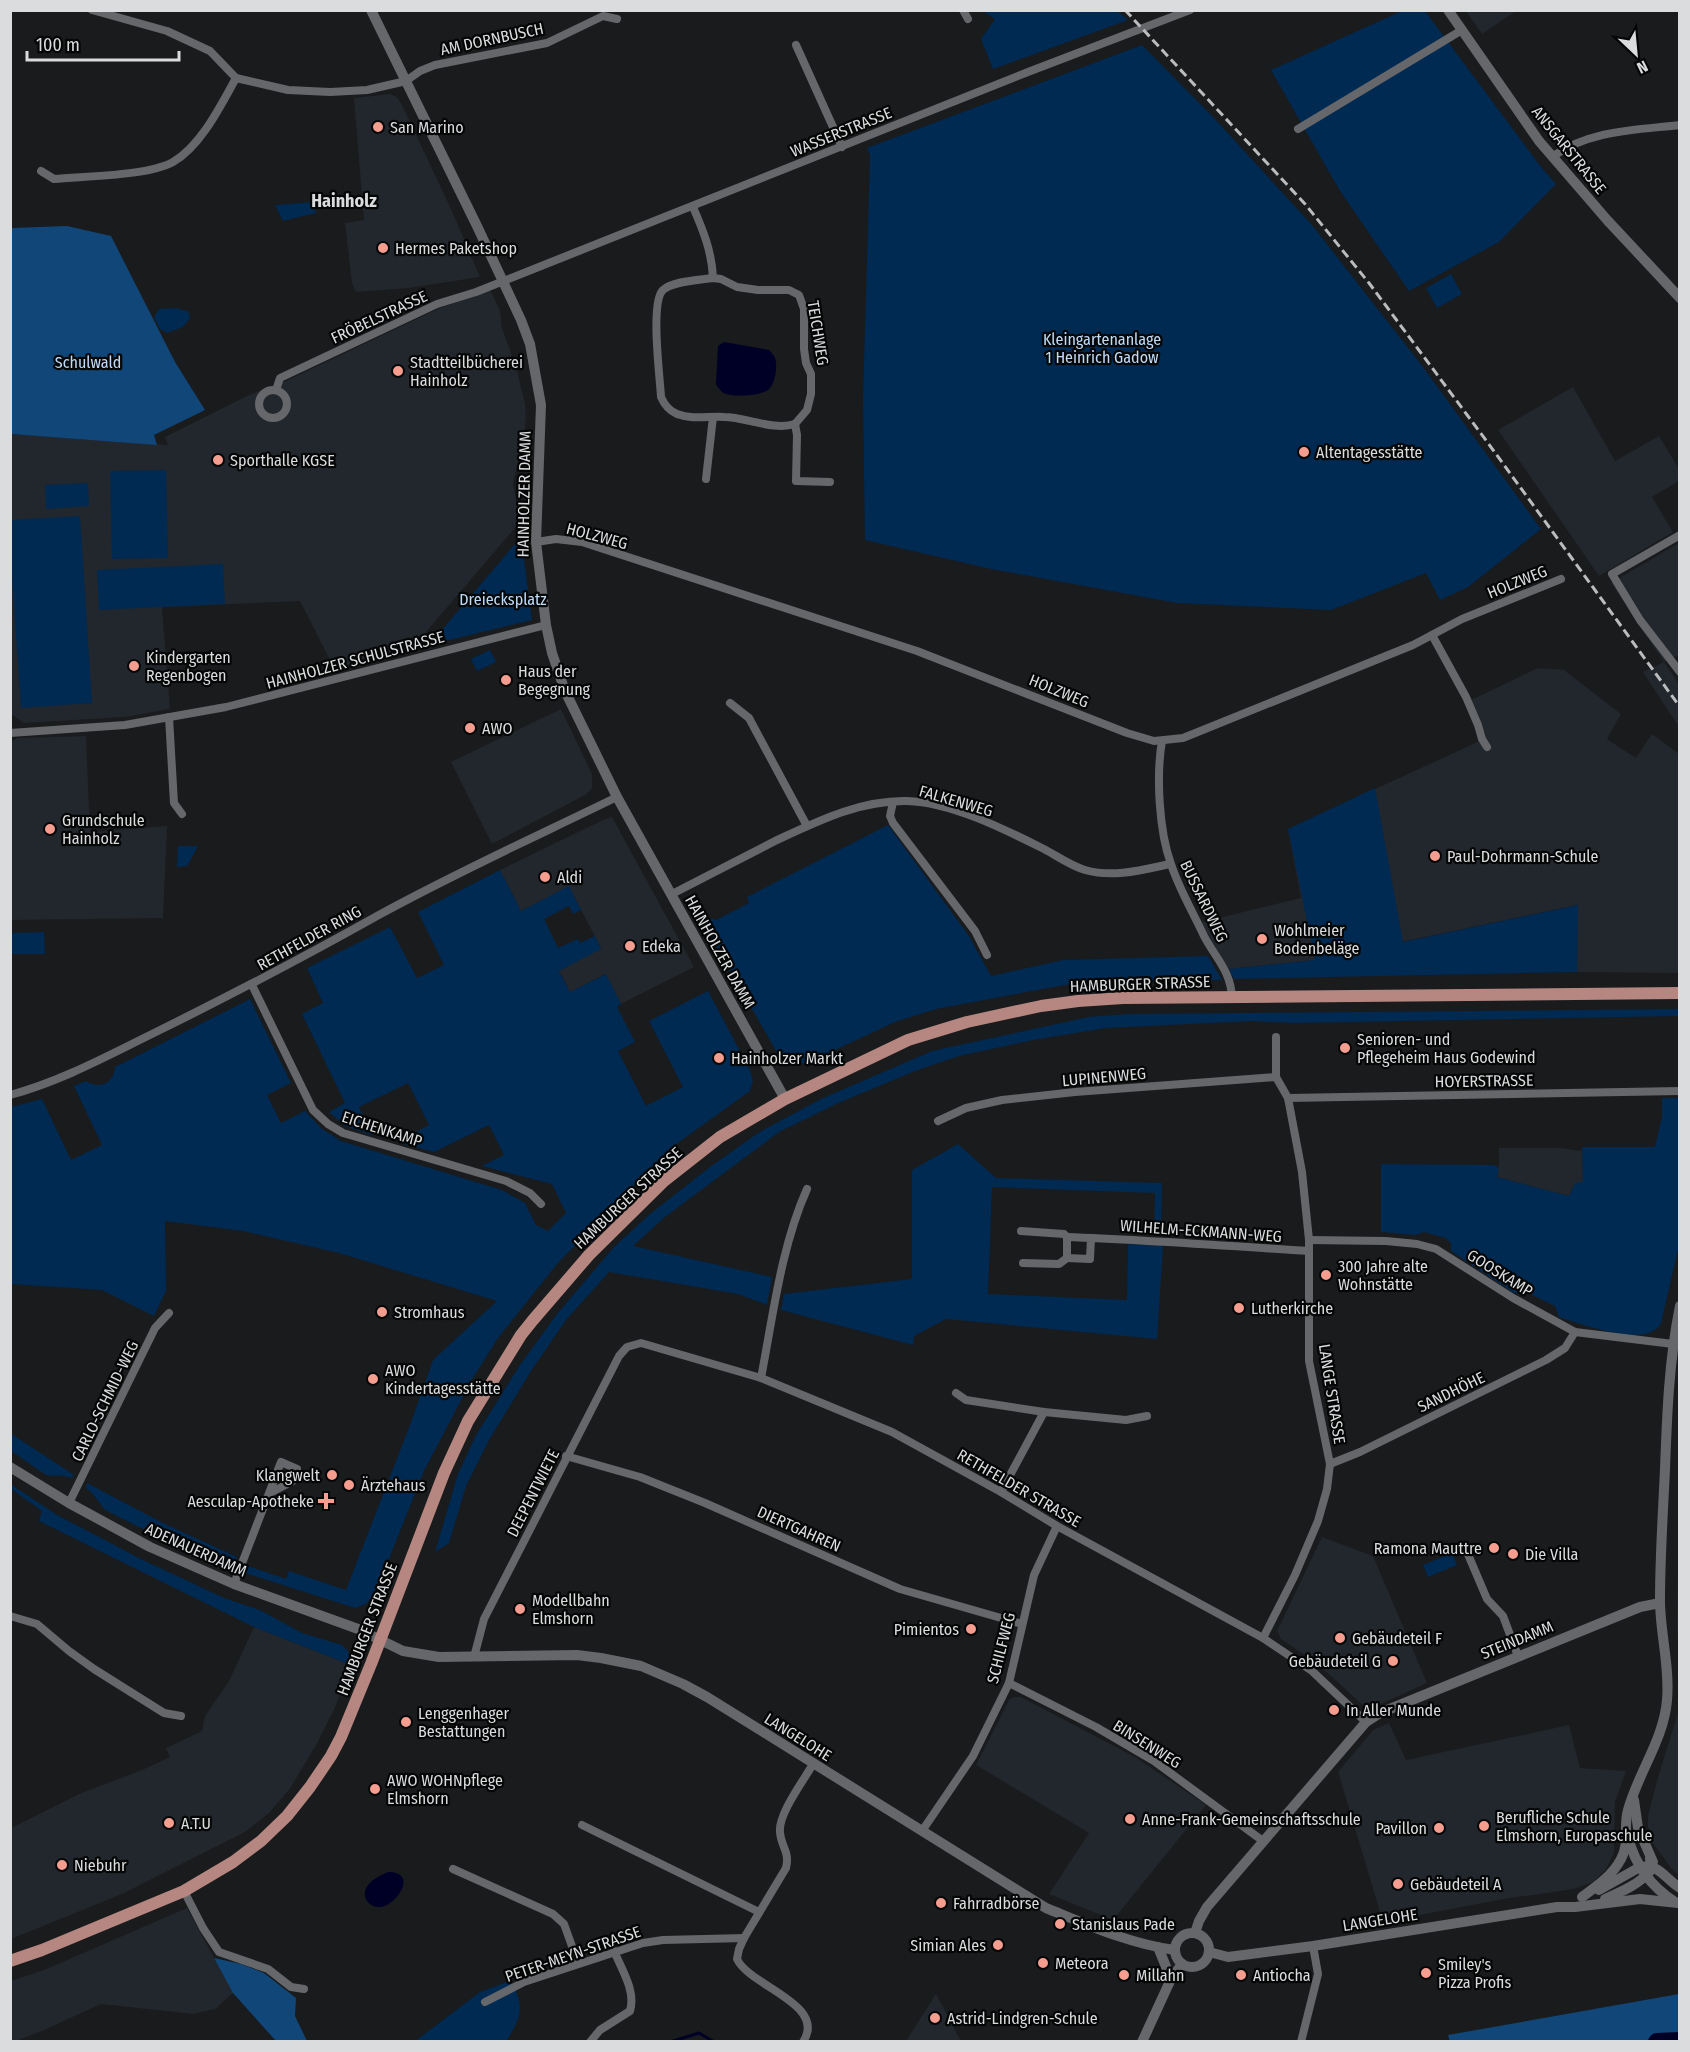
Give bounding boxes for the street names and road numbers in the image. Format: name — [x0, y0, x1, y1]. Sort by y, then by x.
street label: AM DORNBUSCH — [439, 19, 545, 59]
street label: ANSGARSTRASSE — [1528, 102, 1610, 198]
street label: WASSERSTRASSE — [788, 103, 894, 161]
street label: FRÖBELSTRASSE — [328, 286, 430, 348]
street label: TEICHWEG — [804, 299, 832, 367]
street label: HAINHOLZER DAMM — [513, 430, 535, 558]
street label: HOLZWEG — [564, 519, 630, 553]
street label: HOLZWEG — [1484, 561, 1550, 603]
street label: HAINHOLZER SCHULSTRASSE — [264, 627, 446, 693]
street label: HOLZWEG — [1026, 670, 1092, 712]
street label: FALKENWEG — [917, 781, 995, 821]
street label: BUSSARDWEG — [1176, 857, 1232, 945]
street label: HAINHOLZER DAMM — [681, 892, 759, 1012]
street label: RETHFELDER RING — [254, 902, 364, 974]
street label: HAMBURGER STRASSE — [1069, 972, 1211, 996]
street label: LUPINENWEG — [1061, 1064, 1147, 1090]
street label: HOYERSTRASSE — [1435, 1071, 1533, 1091]
street label: EICHENKAMP — [339, 1107, 425, 1151]
street label: HAMBURGER STRASSE — [570, 1143, 686, 1253]
street label: WILHELM-ECKMANN-WEG — [1119, 1216, 1283, 1246]
street label: GOOSKAMP — [1464, 1245, 1536, 1301]
street label: CARLO-SCHMID-WEG — [68, 1338, 142, 1464]
street label: LANGE STRASSE — [1315, 1343, 1349, 1445]
street label: SANDHÖHE — [1414, 1368, 1488, 1416]
street label: RETHFELDER STRASSE — [954, 1445, 1084, 1531]
street label: DEEPENTWIETE — [503, 1446, 563, 1540]
street label: DIERTGAHREN — [754, 1502, 844, 1556]
street label: ADENAUERDAMM — [142, 1519, 250, 1581]
street label: HAMBURGER STRASSE — [333, 1560, 401, 1698]
street label: SCHILFWEG — [983, 1611, 1019, 1685]
street label: STEINDAMM — [1478, 1617, 1556, 1663]
street label: LANGELOHE — [761, 1709, 835, 1765]
street label: BINSENWEG — [1110, 1716, 1184, 1772]
street label: LANGELOHE — [1341, 1905, 1419, 1935]
street label: PETER-MEYN-STRASSE — [503, 1922, 643, 1986]

